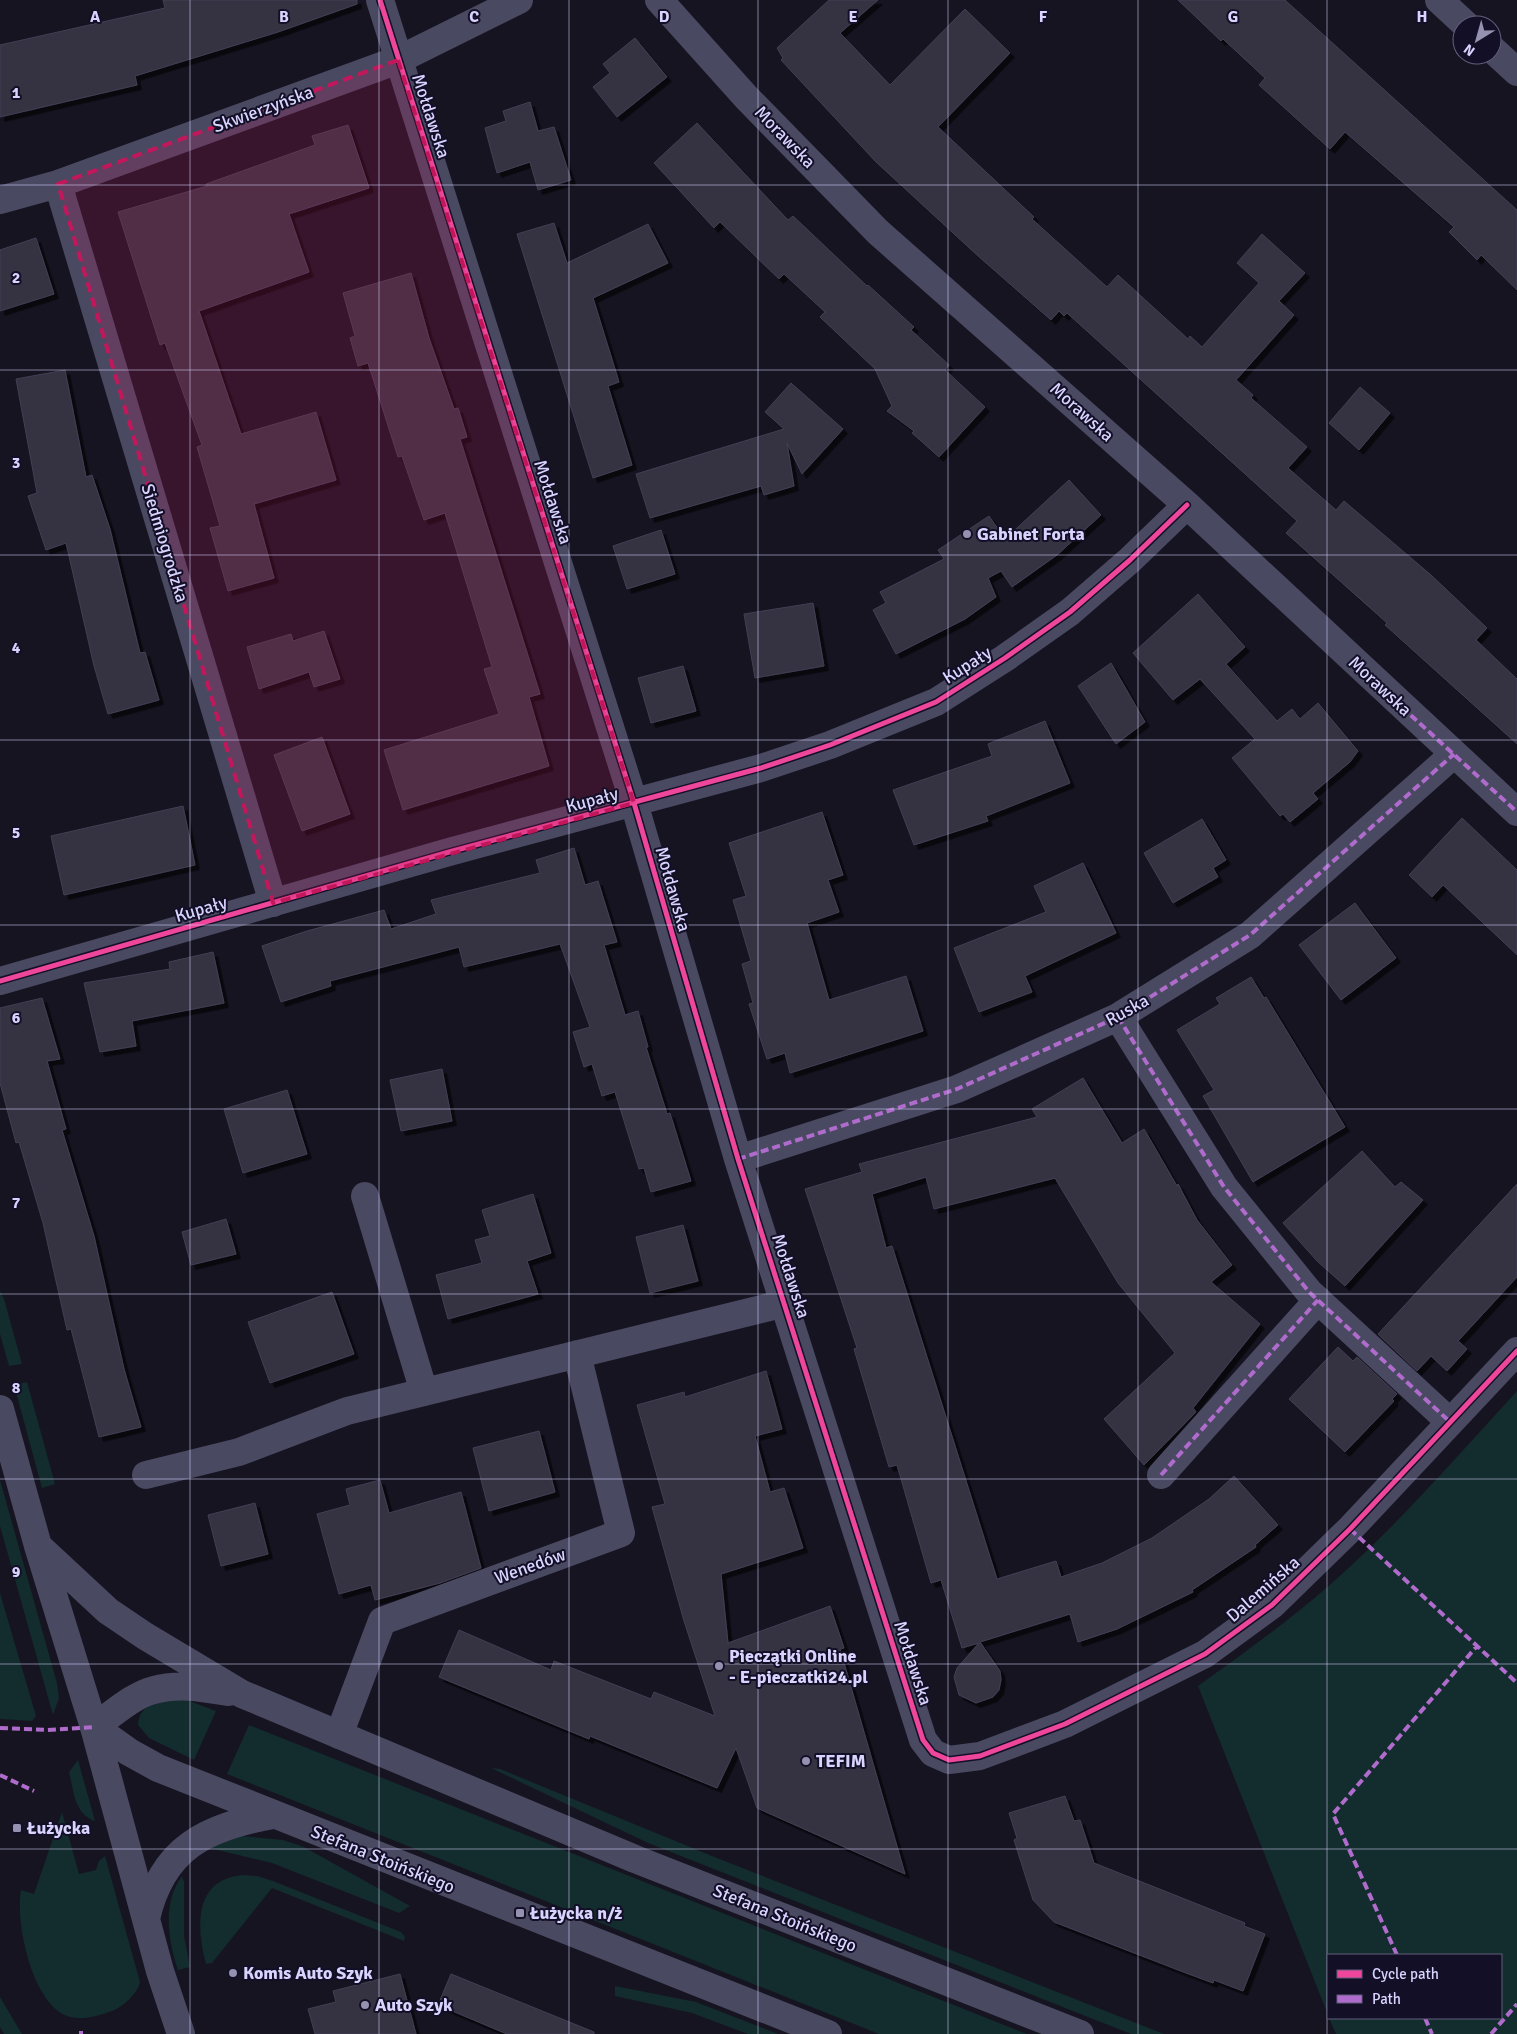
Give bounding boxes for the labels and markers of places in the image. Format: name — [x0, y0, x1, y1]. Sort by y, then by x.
place label: Gabinet Forta — [977, 523, 1085, 545]
marker: Gabinet Forta — [961, 528, 973, 540]
place label: Pieczątki Online - E-pieczatki24.pl — [729, 1645, 868, 1688]
marker: Pieczątki Online - E-pieczatki24.pl — [713, 1660, 725, 1672]
place label: TEFIM — [816, 1750, 866, 1772]
marker: TEFIM — [800, 1755, 812, 1767]
place label: Łużycka — [26, 1817, 90, 1839]
marker: Łużycka — [11, 1822, 23, 1834]
place label: Łużycka n/ż — [529, 1902, 622, 1924]
marker: Łużycka n/ż — [514, 1907, 526, 1919]
place label: Komis Auto Szyk — [243, 1962, 373, 1984]
marker: Komis Auto Szyk — [227, 1967, 239, 1979]
place label: Auto Szyk — [375, 1994, 453, 2016]
marker: Auto Szyk — [359, 1999, 371, 2011]

